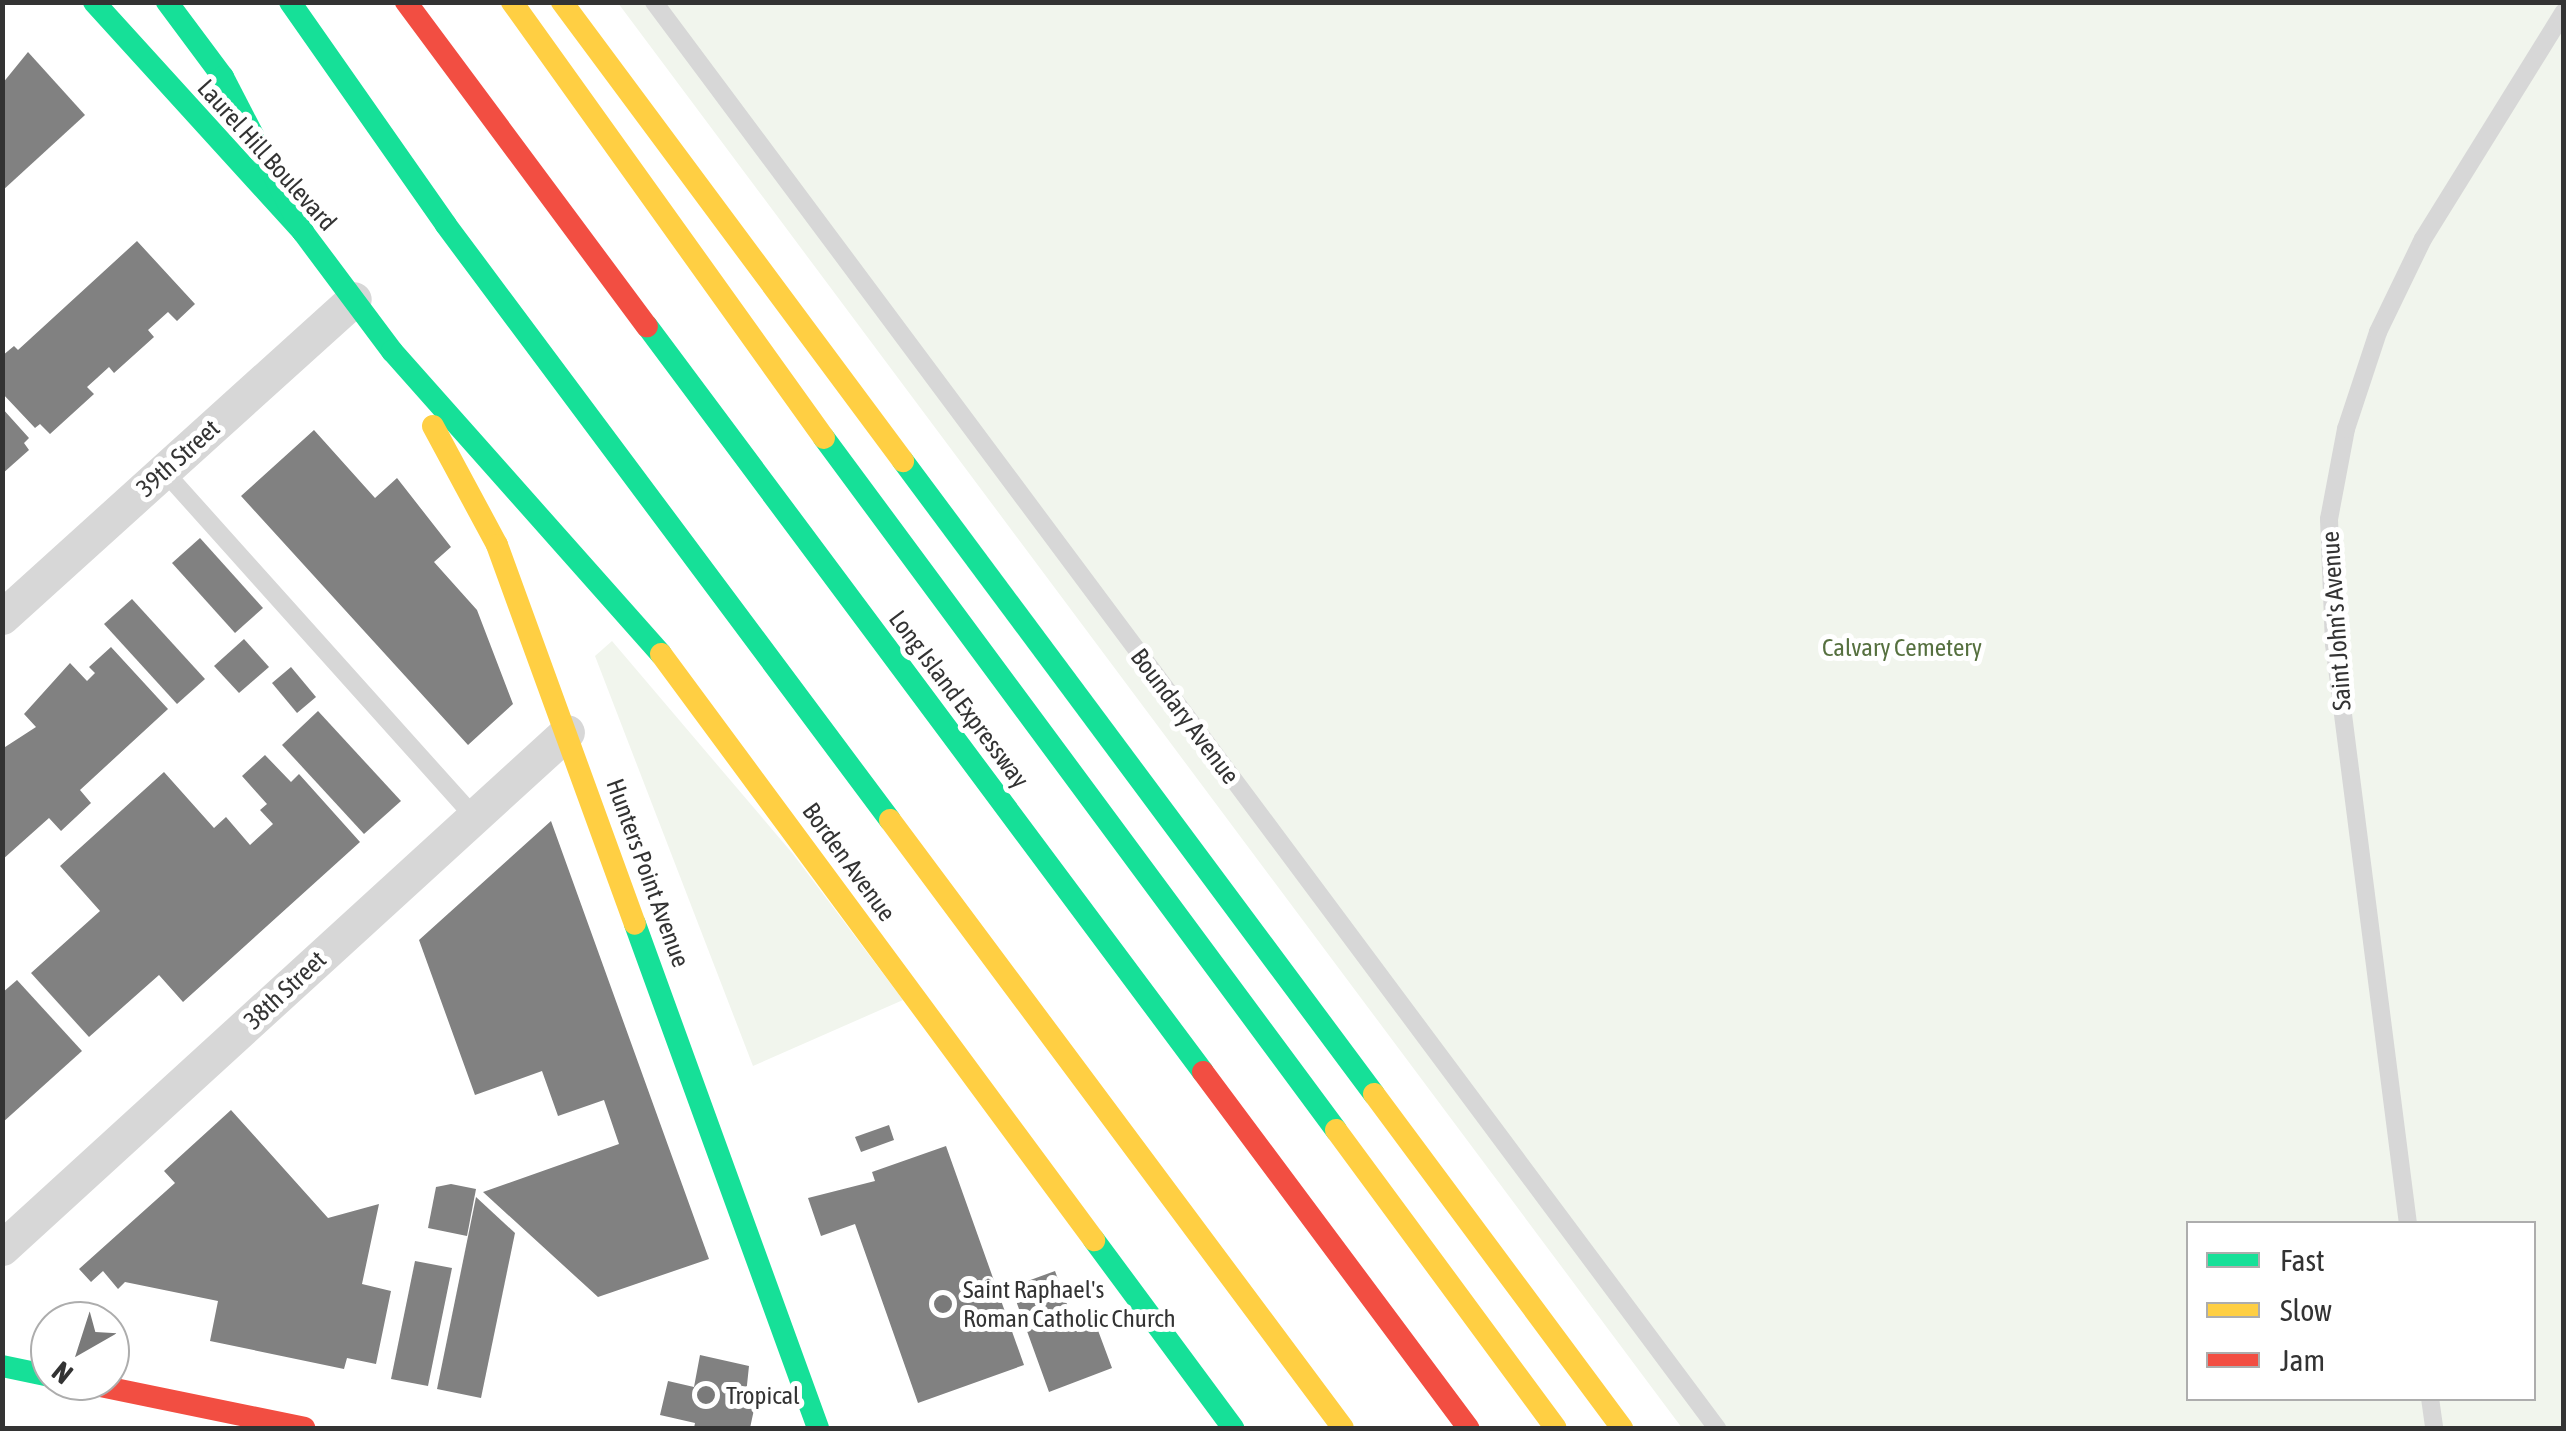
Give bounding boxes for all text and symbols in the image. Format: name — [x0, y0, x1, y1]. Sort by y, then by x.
street label: Laurel Hill Boulevard — [191, 73, 343, 237]
street label: 39th Street — [130, 413, 226, 503]
street label: Saint John's Avenue — [2315, 530, 2357, 712]
street label: Long Island Expressway — [883, 604, 1035, 794]
park label: Calvary Cemetery — [1822, 632, 1982, 662]
street label: Boundary Avenue — [1124, 642, 1246, 790]
street label: Hunters Point Avenue — [600, 775, 696, 971]
street label: Borden Avenue — [796, 797, 902, 927]
street label: 38th Street — [238, 945, 332, 1035]
legend — [2186, 1221, 2536, 1401]
text: Fast — [2280, 1243, 2325, 1277]
place label: Saint Raphael's Roman Catholic Church — [963, 1275, 1176, 1334]
marker: Saint Raphael's Roman Catholic Church — [932, 1293, 954, 1315]
text: Slow — [2280, 1293, 2332, 1327]
north arrow — [30, 1301, 130, 1401]
text: Jam — [2280, 1343, 2325, 1377]
text: N — [46, 1355, 79, 1390]
place label: Tropical — [726, 1380, 800, 1410]
marker: Tropical — [695, 1384, 717, 1406]

